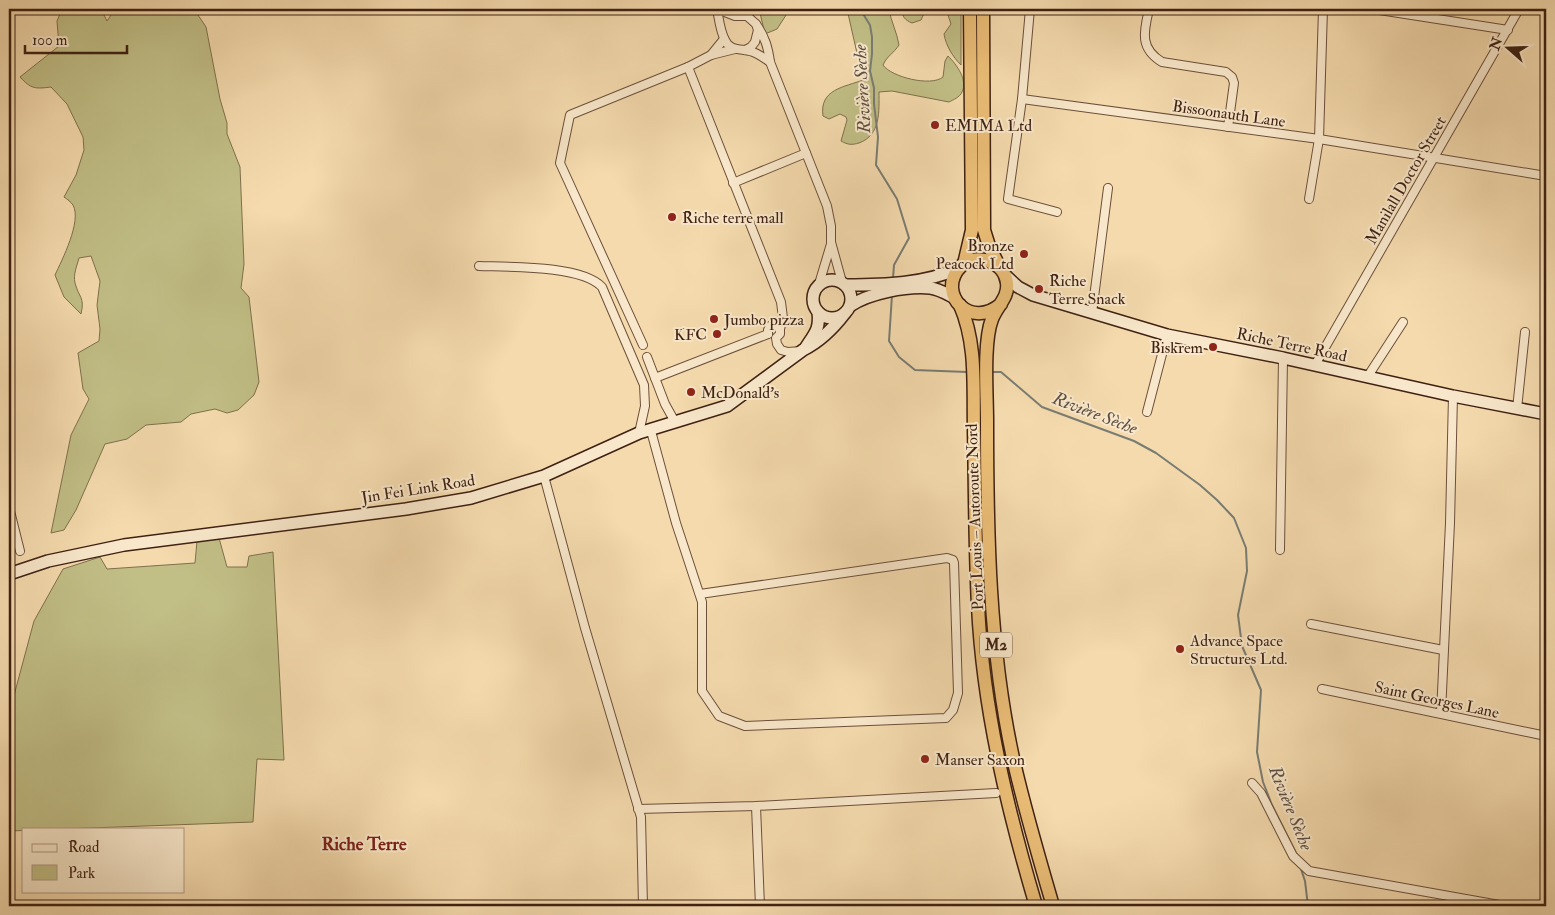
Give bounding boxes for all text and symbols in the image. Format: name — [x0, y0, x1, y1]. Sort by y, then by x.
scale bar — [25, 22, 128, 54]
north arrow — [1482, 22, 1532, 72]
text: 100 m — [32, 31, 68, 50]
text: N — [1486, 34, 1507, 53]
water label: Rivière Sèche — [849, 43, 876, 135]
street label: Bissoonauth Lane — [1171, 96, 1287, 132]
street label: Manilall Doctor Street — [1361, 113, 1451, 248]
place label: EMIMA Ltd — [945, 116, 1032, 136]
marker: EMIMA Ltd — [929, 119, 941, 131]
place label: Riche terre mall — [682, 208, 784, 228]
marker: Riche terre mall — [666, 211, 678, 223]
place label: Bronze Peacock Ltd — [936, 236, 1014, 274]
marker: Bronze Peacock Ltd — [1018, 248, 1030, 260]
place label: Riche Terre Snack — [1049, 271, 1126, 309]
marker: Riche Terre Snack — [1033, 283, 1045, 295]
place label: Jumbo pizza — [723, 310, 804, 331]
marker: Jumbo pizza — [708, 313, 720, 325]
street label: Riche Terre Road — [1235, 324, 1349, 366]
place label: KFC — [674, 325, 707, 345]
marker: KFC — [711, 328, 723, 340]
place label: Biskrem — [1150, 338, 1204, 358]
marker: Biskrem — [1207, 341, 1219, 353]
place label: McDonald's — [701, 383, 779, 403]
marker: McDonald's — [685, 386, 697, 398]
water label: Rivière Sèche — [1048, 386, 1141, 440]
street label: Port Louis – Autoroute Nord — [962, 423, 988, 611]
street label: Jin Fei Link Road — [359, 470, 477, 509]
place label: Advance Space Structures Ltd. — [1189, 631, 1287, 669]
road number: M2 — [980, 632, 1012, 658]
marker: Advance Space Structures Ltd. — [1174, 643, 1186, 655]
street label: Saint Georges Lane — [1373, 677, 1501, 723]
place label: Manser Saxon — [935, 750, 1025, 770]
marker: Manser Saxon — [919, 753, 931, 765]
water label: Rivière Sèche — [1263, 762, 1318, 855]
legend — [22, 828, 185, 892]
district label: Riche Terre — [321, 833, 407, 856]
text: Road — [68, 838, 100, 857]
text: Park — [68, 864, 95, 883]

